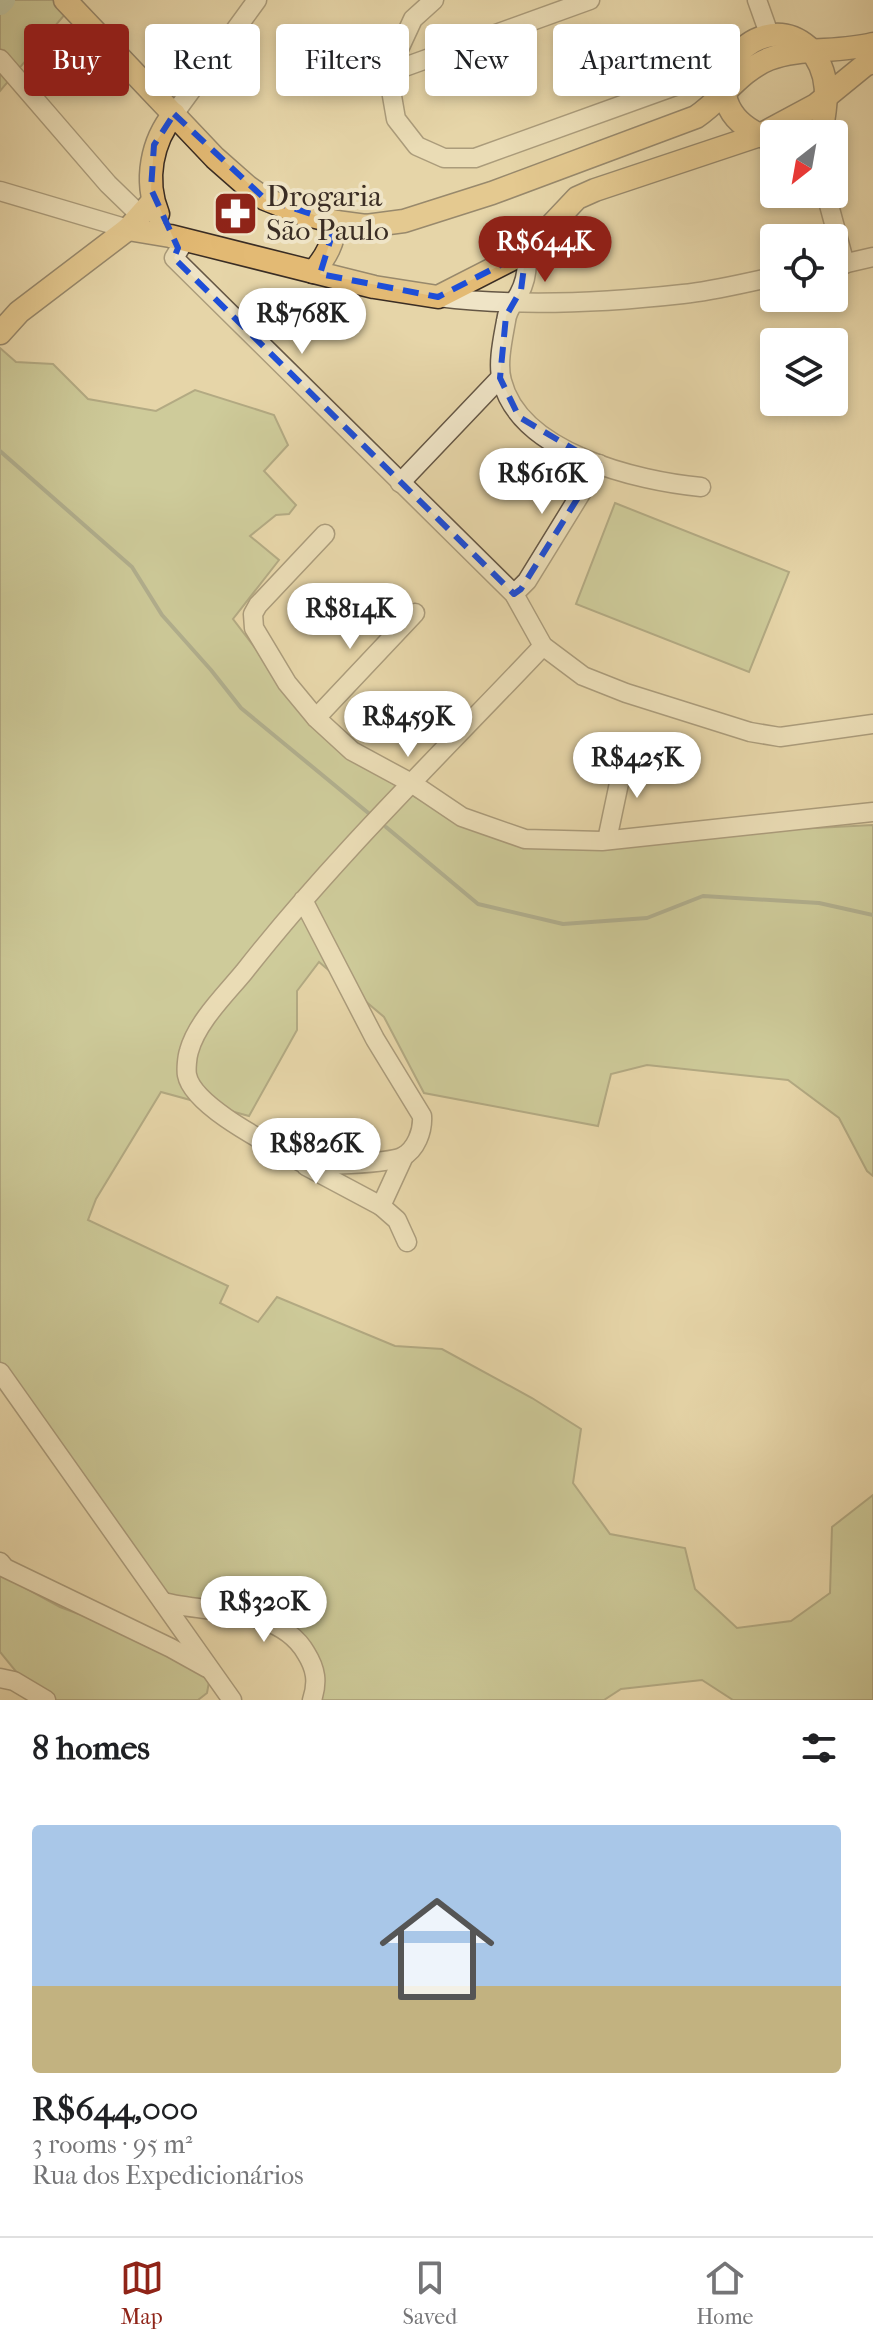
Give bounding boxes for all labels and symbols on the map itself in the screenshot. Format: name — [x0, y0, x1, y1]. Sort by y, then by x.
north arrow — [760, 120, 848, 208]
place label: Drogaria São Paulo — [266, 179, 389, 248]
pharmacy icon: Drogaria São Paulo — [211, 189, 259, 237]
pin: R$644K — [480, 216, 610, 284]
pin: R$768K — [237, 288, 367, 356]
pin: R$616K — [477, 448, 607, 516]
pin: R$814K — [285, 583, 415, 651]
pin: R$459K — [343, 691, 473, 759]
pin: R$425K — [572, 732, 702, 800]
pin: R$826K — [251, 1118, 381, 1186]
pin: R$320K — [199, 1576, 329, 1644]

